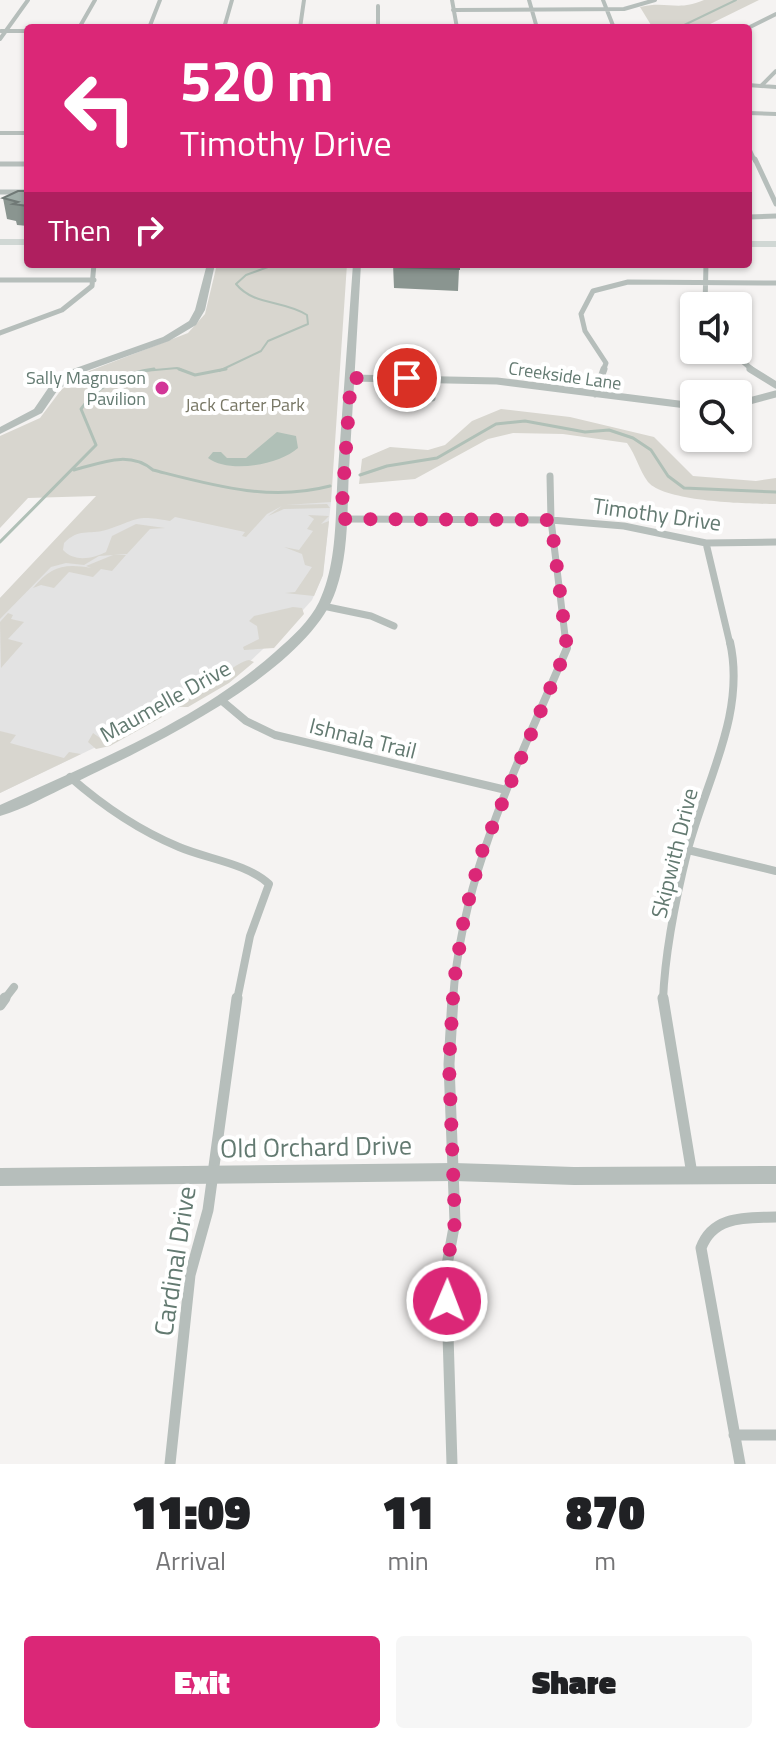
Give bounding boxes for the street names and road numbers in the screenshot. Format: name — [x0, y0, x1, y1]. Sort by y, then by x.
street label: Creekside Lane — [507, 354, 623, 397]
street label: Timothy Drive — [591, 488, 723, 540]
street label: Maumelle Drive — [93, 651, 237, 751]
street label: Ishnala Trail — [306, 708, 420, 768]
street label: Skipwith Drive — [641, 784, 707, 922]
street label: Old Orchard Drive — [220, 1125, 412, 1168]
street label: Cardinal Drive — [143, 1183, 206, 1338]

